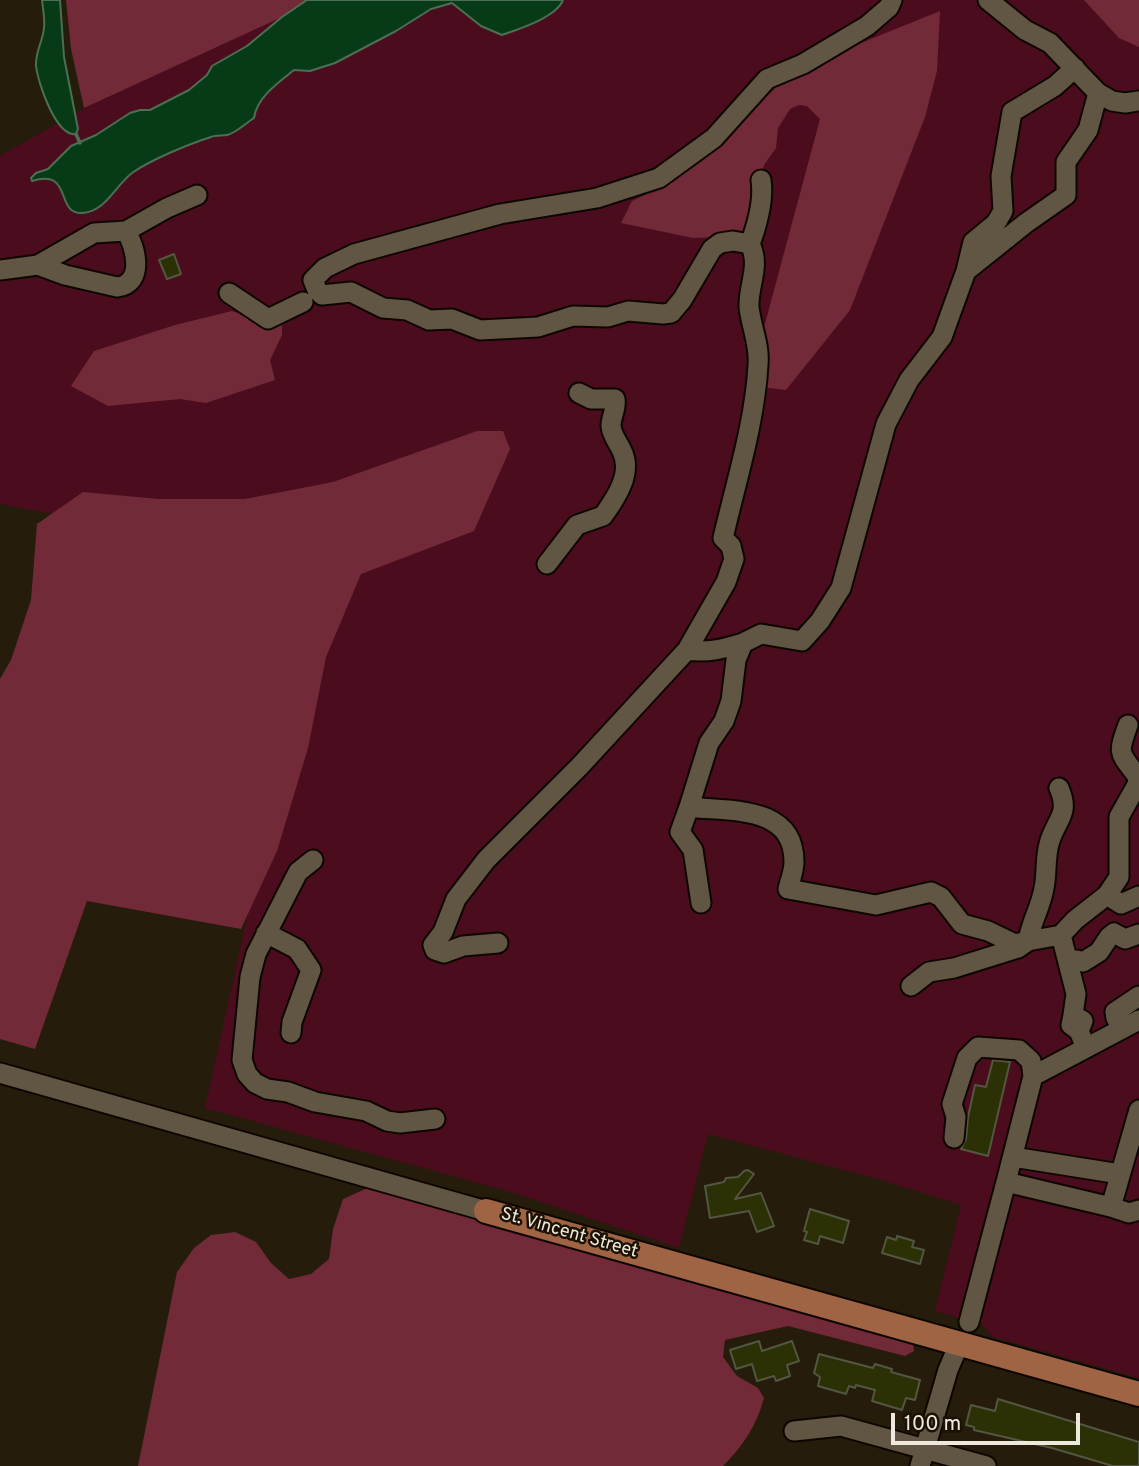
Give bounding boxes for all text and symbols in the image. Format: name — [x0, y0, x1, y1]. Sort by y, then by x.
street label: St. Vincent Street — [498, 1204, 640, 1264]
scale bar — [894, 1400, 1083, 1444]
text: 100 m — [904, 1411, 961, 1438]

